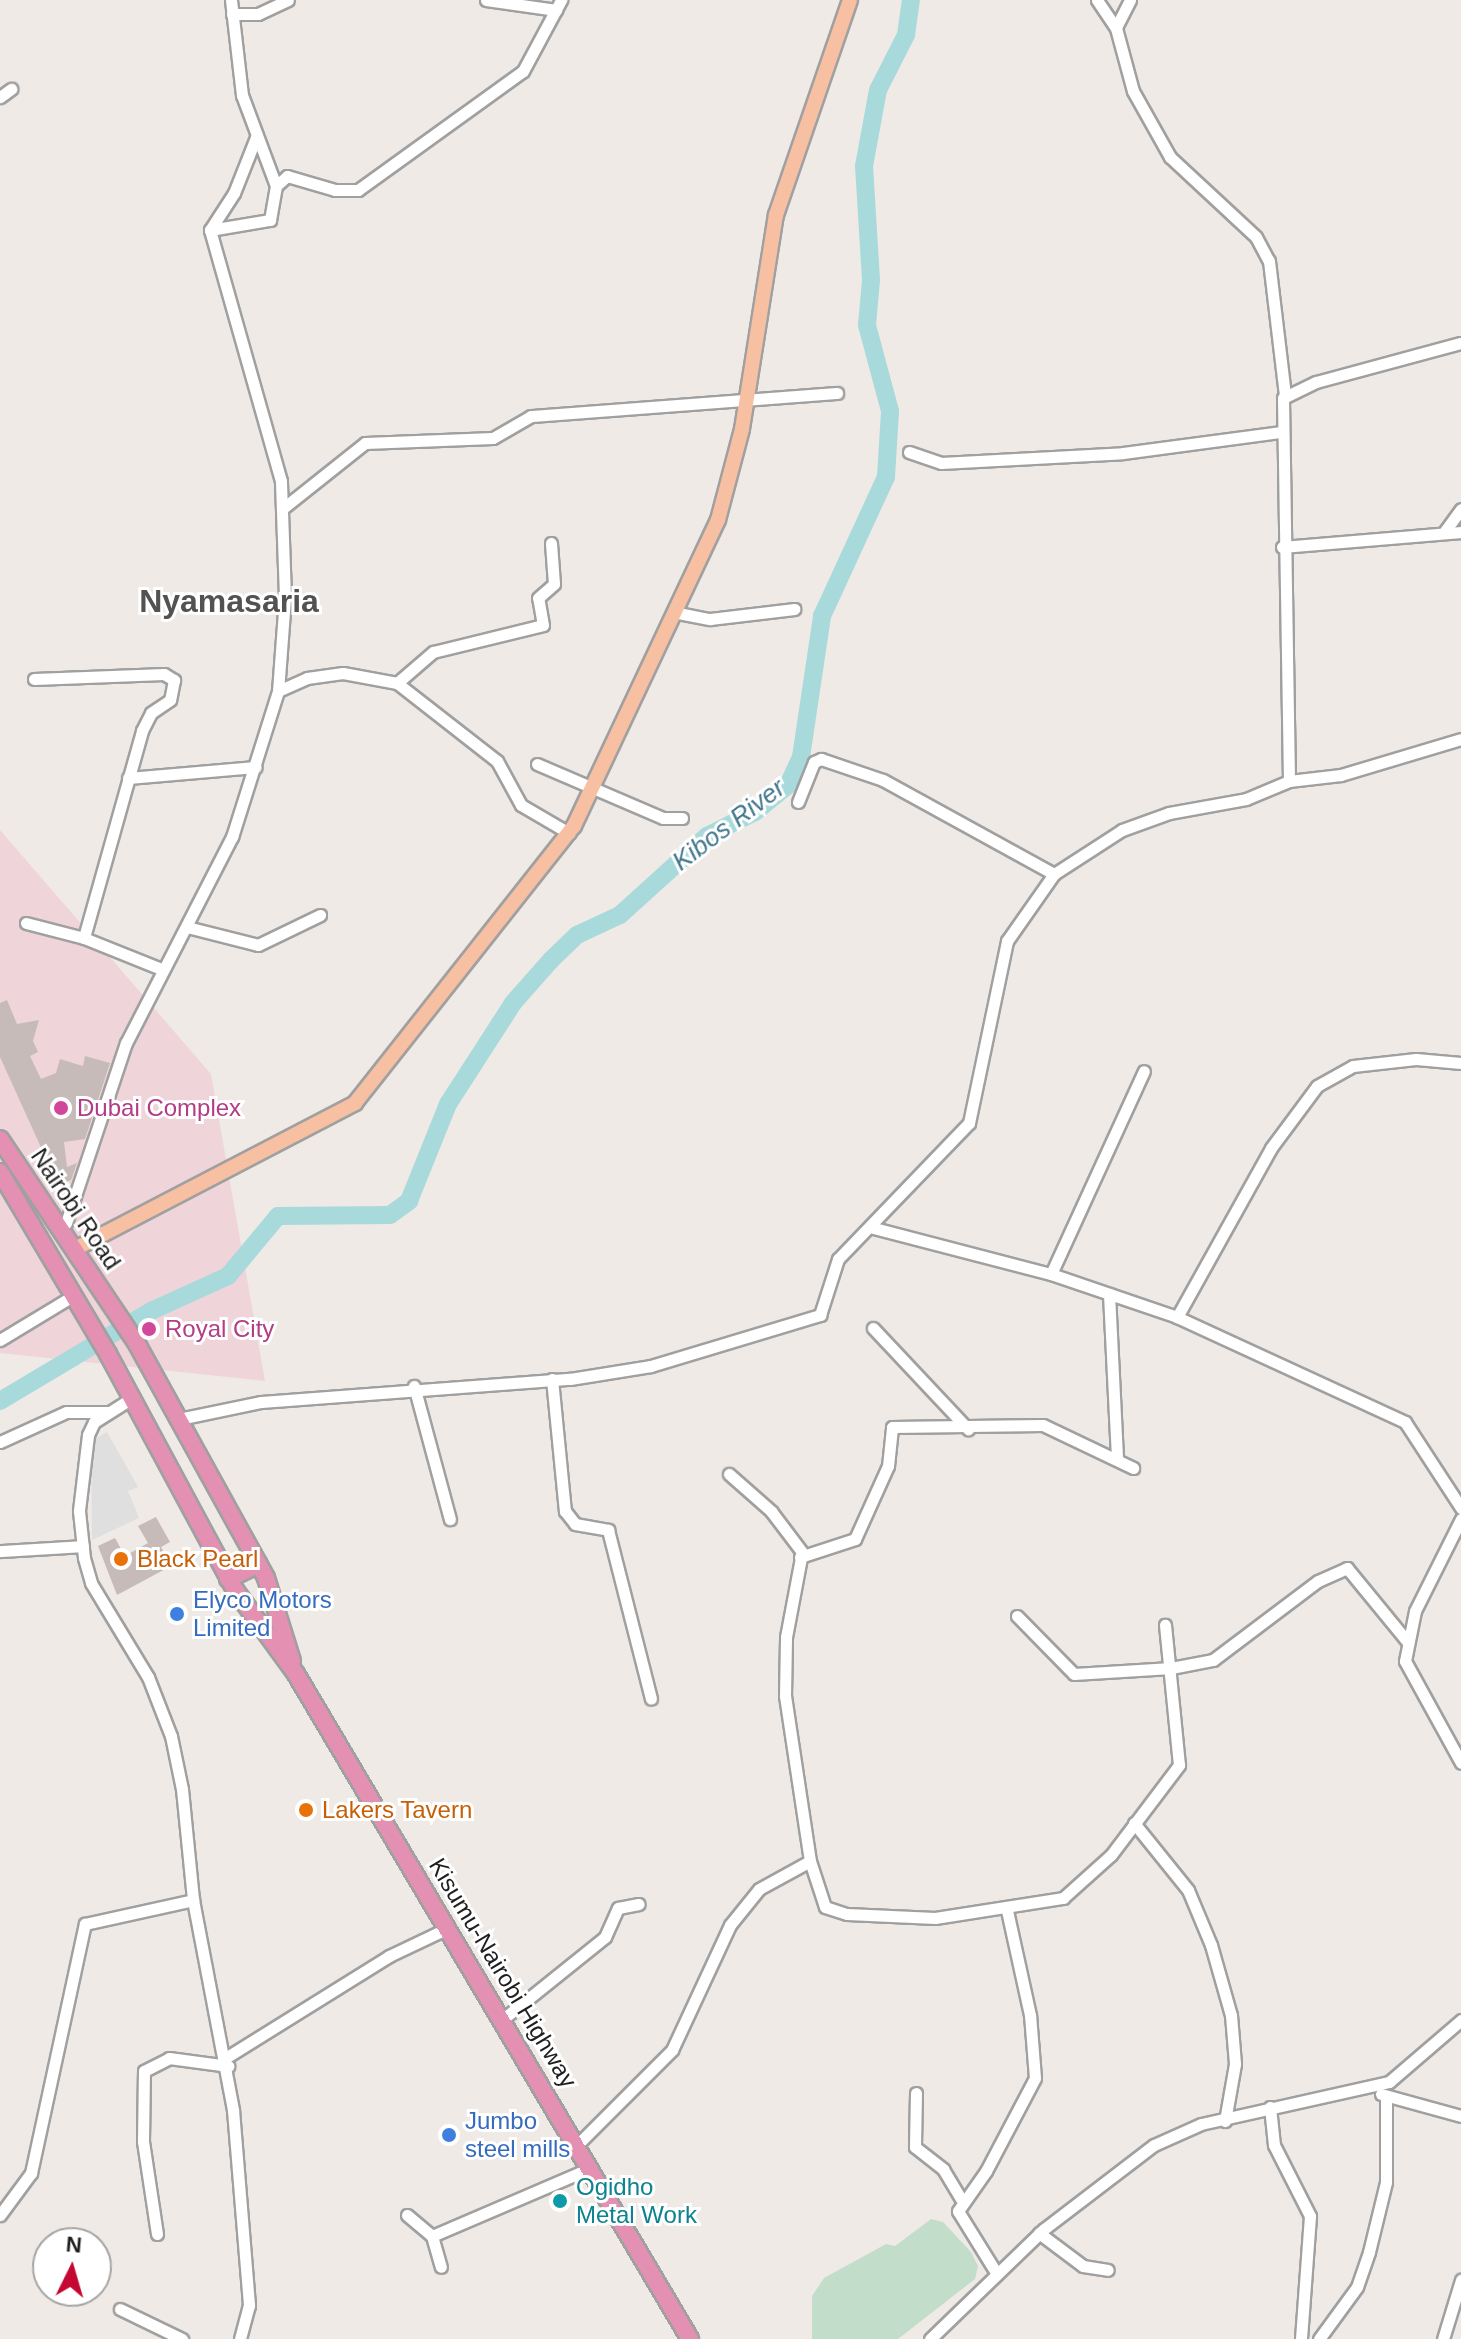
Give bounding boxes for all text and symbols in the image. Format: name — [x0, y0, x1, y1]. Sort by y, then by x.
district label: Nyamasaria — [139, 582, 319, 620]
water label: Kibos River — [667, 773, 791, 877]
place label: Dubai Complex — [77, 1094, 241, 1122]
marker: Dubai Complex — [52, 1099, 70, 1117]
street label: Nairobi Road — [25, 1143, 127, 1275]
place label: Royal City — [165, 1315, 274, 1343]
marker: Royal City — [140, 1320, 158, 1338]
place label: Black Pearl — [137, 1545, 258, 1573]
marker: Black Pearl — [112, 1550, 130, 1568]
place label: Elyco Motors Limited — [193, 1586, 332, 1642]
marker: Elyco Motors Limited — [168, 1605, 186, 1623]
place label: Lakers Tavern — [322, 1796, 473, 1824]
marker: Lakers Tavern — [297, 1801, 315, 1819]
street label: Kisumu-Nairobi Highway — [423, 1853, 583, 2093]
place label: Jumbo steel mills — [465, 2107, 570, 2163]
marker: Jumbo steel mills — [440, 2126, 458, 2144]
place label: Ogidho Metal Work — [576, 2173, 697, 2229]
marker: Ogidho Metal Work — [551, 2192, 569, 2210]
north arrow — [32, 2227, 112, 2307]
text: N — [65, 2231, 83, 2258]

